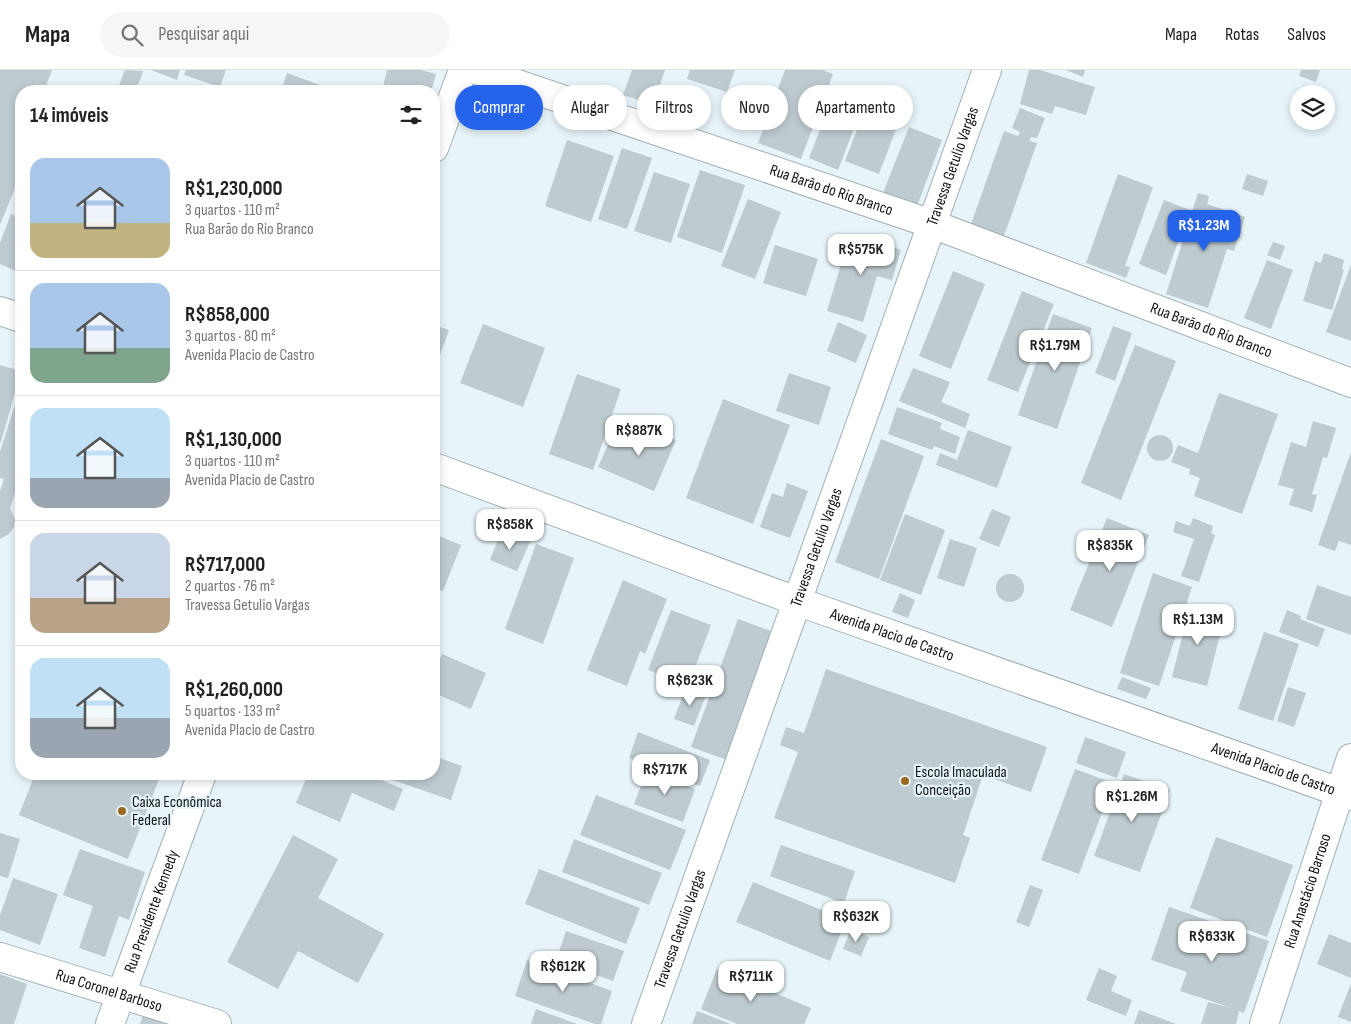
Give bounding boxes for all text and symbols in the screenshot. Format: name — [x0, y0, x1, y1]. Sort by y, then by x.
search box — [100, 12, 450, 57]
text: Mapa — [25, 20, 70, 49]
icon: search — [118, 21, 146, 49]
text: Pesquisar aqui — [158, 23, 249, 46]
text: Mapa — [1165, 24, 1197, 45]
text: Rotas — [1225, 24, 1259, 45]
text: Salvos — [1287, 24, 1326, 45]
chip: Comprar — [455, 85, 543, 130]
chip: Alugar — [553, 85, 627, 130]
chip: Filtros — [637, 85, 711, 130]
chip: Novo — [721, 85, 788, 130]
chip: Apartamento — [798, 85, 913, 130]
map controls — [1290, 85, 1335, 130]
button: layers — [1290, 85, 1335, 130]
icon: filters — [397, 101, 425, 129]
text: 14 imóveis — [30, 103, 109, 128]
street label: Travessa Getulio Vargas — [923, 104, 983, 228]
street label: Rua Barão do Rio Branco — [767, 160, 895, 220]
text: R$1,230,000 — [185, 176, 283, 201]
icon: home — [70, 178, 130, 238]
text: 3 quartos · 110 m² — [185, 201, 280, 220]
pin: R$1.23M — [1158, 210, 1250, 252]
text: R$1.23M — [1179, 216, 1229, 235]
text: Rua Barão do Rio Branco — [185, 220, 314, 239]
pin: R$575K — [820, 234, 902, 276]
text: R$575K — [839, 240, 883, 259]
street label: Rua Barão do Rio Branco — [1148, 298, 1275, 362]
text: R$858,000 — [185, 302, 270, 327]
icon: home — [70, 303, 130, 363]
text: 3 quartos · 80 m² — [185, 327, 276, 346]
pin: R$1.79M — [1009, 330, 1101, 372]
text: R$1.79M — [1030, 336, 1080, 355]
text: Avenida Placio de Castro — [185, 346, 315, 365]
pin: R$887K — [598, 414, 680, 457]
text: R$887K — [616, 421, 662, 440]
text: R$1,130,000 — [185, 427, 282, 452]
icon: home — [70, 428, 130, 488]
text: 3 quartos · 110 m² — [185, 452, 280, 471]
text: Avenida Placio de Castro — [185, 471, 315, 490]
street label: Travessa Getulio Vargas — [786, 485, 846, 610]
pin: R$858K — [469, 508, 551, 551]
text: R$858K — [487, 515, 533, 534]
pin: R$835K — [1069, 530, 1151, 572]
text: R$835K — [1087, 536, 1133, 555]
text: R$717,000 — [185, 552, 265, 577]
icon: home — [70, 553, 130, 613]
text: 2 quartos · 76 m² — [185, 577, 275, 596]
text: Travessa Getulio Vargas — [185, 596, 310, 615]
street label: Avenida Placio de Castro — [827, 604, 957, 665]
pin: R$1.13M — [1152, 604, 1244, 646]
text: R$1.13M — [1173, 610, 1223, 629]
pin: R$623K — [649, 664, 731, 707]
text: R$623K — [667, 671, 713, 690]
text: R$1,260,000 — [185, 677, 283, 702]
icon: home — [70, 678, 130, 738]
text: 5 quartos · 133 m² — [185, 702, 280, 721]
text: Avenida Placio de Castro — [185, 721, 315, 740]
street label: Avenida Placio de Castro — [1208, 738, 1338, 799]
pin: R$717K — [624, 754, 706, 796]
text: R$717K — [643, 760, 687, 779]
place label: Escola Imaculada Conceição — [915, 763, 1007, 800]
marker: Escola Imaculada Conceição — [899, 775, 911, 787]
pin: R$1.26M — [1086, 780, 1178, 823]
text: R$1.26M — [1106, 787, 1158, 806]
place label: Caixa Econômica Federal — [132, 793, 222, 830]
marker: Caixa Econômica Federal — [116, 805, 128, 817]
street label: Rua Anastácio Barroso — [1280, 831, 1335, 951]
street label: Rua Presidente Kennedy — [120, 847, 183, 975]
street label: Travessa Getulio Vargas — [650, 867, 710, 991]
pin: R$632K — [815, 900, 897, 943]
text: R$632K — [833, 907, 879, 926]
pin: R$633K — [1171, 920, 1253, 963]
text: R$633K — [1189, 927, 1235, 946]
pin: R$612K — [522, 950, 604, 993]
text: R$612K — [541, 957, 585, 976]
pin: R$711K — [710, 960, 792, 1003]
street label: Rua Coronel Barboso — [53, 965, 165, 1016]
text: R$711K — [729, 967, 773, 986]

